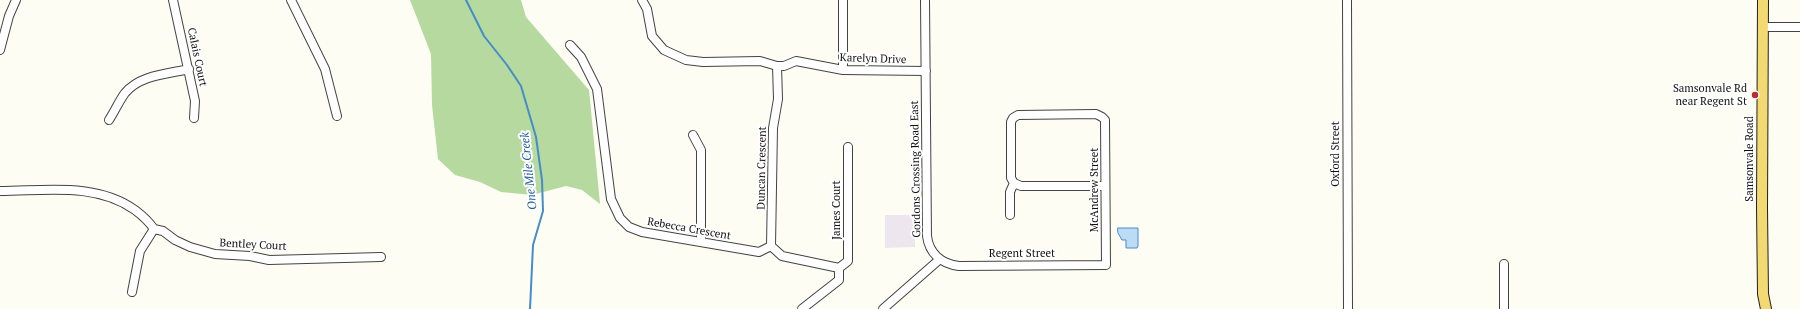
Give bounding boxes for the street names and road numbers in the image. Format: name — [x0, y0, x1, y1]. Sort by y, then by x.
street label: Calais Court — [184, 26, 210, 88]
street label: Karelyn Drive — [839, 51, 907, 67]
street label: Gordons Crossing Road East — [908, 100, 924, 238]
street label: Samsonvale Road — [1743, 116, 1757, 202]
street label: Oxford Street — [1329, 121, 1343, 187]
street label: Duncan Crescent — [755, 126, 769, 210]
street label: McAndrew Street — [1088, 148, 1102, 232]
street label: James Court — [830, 180, 844, 240]
street label: Rebecca Crescent — [646, 215, 732, 243]
street label: Bentley Court — [219, 237, 287, 253]
street label: Regent Street — [989, 247, 1055, 261]

